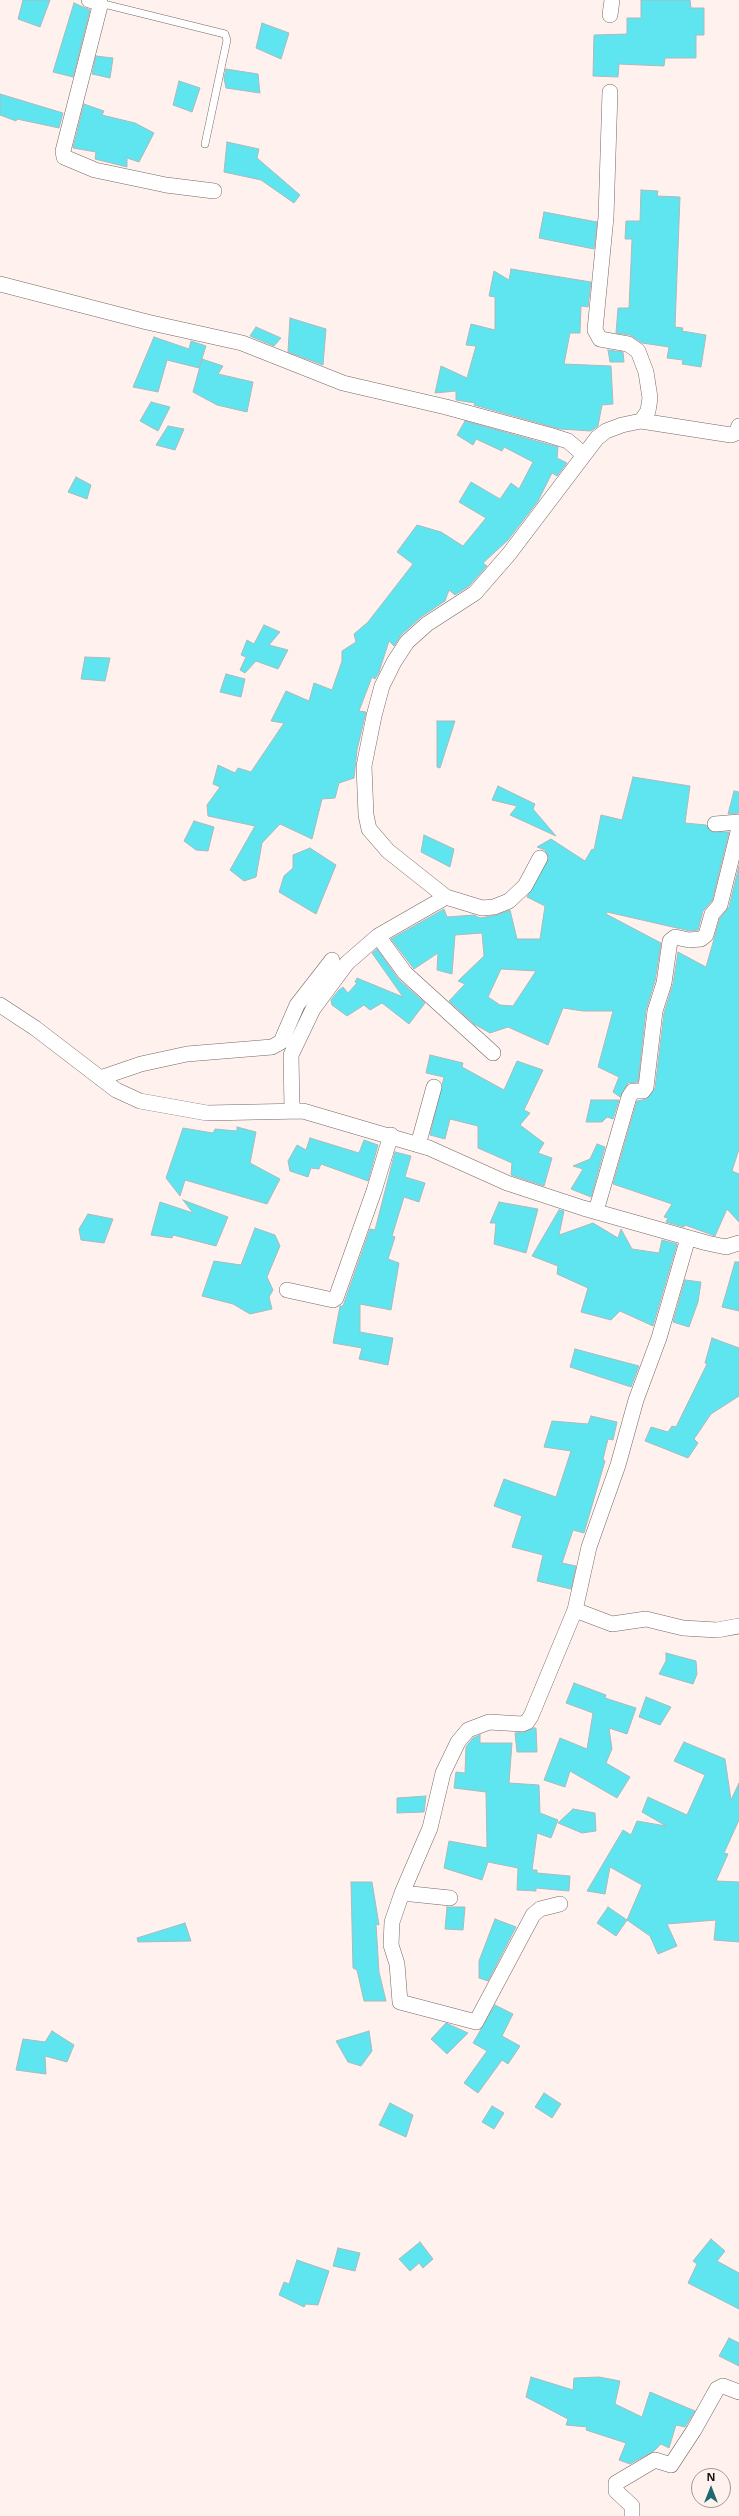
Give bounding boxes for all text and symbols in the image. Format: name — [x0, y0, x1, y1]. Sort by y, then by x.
north arrow — [691, 2468, 731, 2508]
text: N — [707, 2469, 715, 2484]

